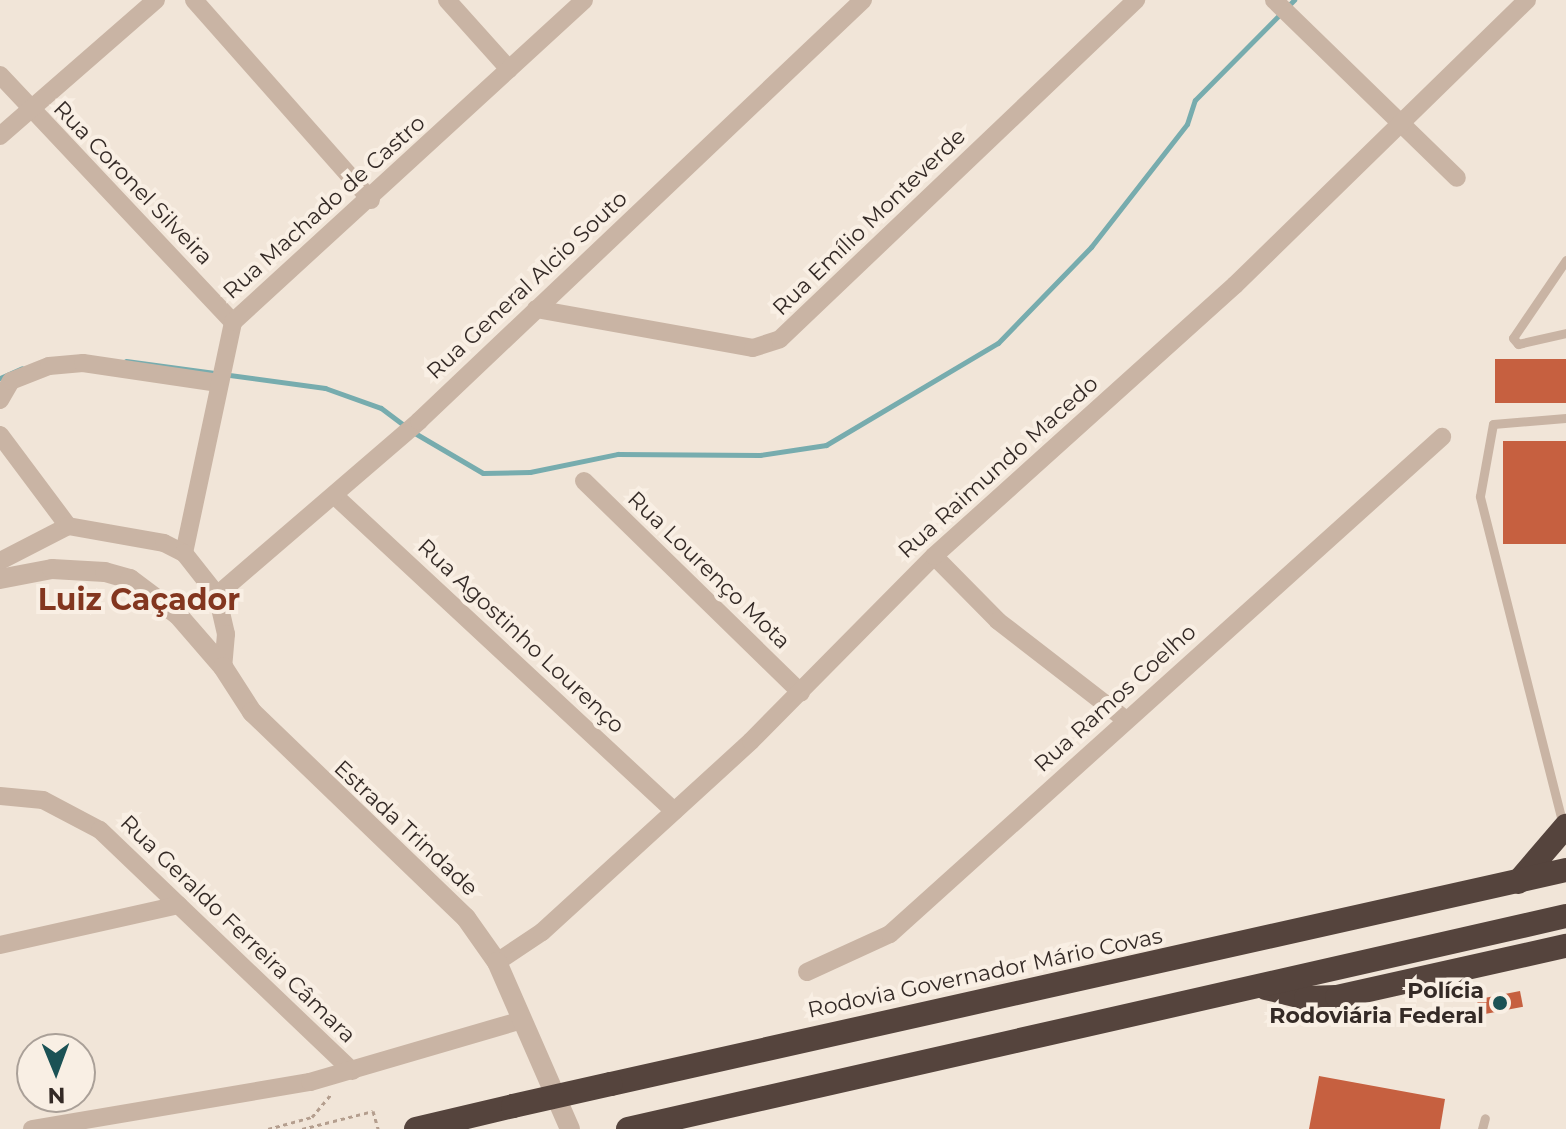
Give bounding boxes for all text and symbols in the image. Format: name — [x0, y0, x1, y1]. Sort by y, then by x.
street label: Rua Coronel Silveira — [48, 96, 218, 270]
street label: Rua Machado de Castro — [218, 109, 430, 305]
street label: Rua Emílio Monteverde — [767, 123, 971, 321]
street label: Rua General Alcio Souto — [421, 185, 633, 385]
street label: Rua Raimundo Macedo — [893, 370, 1103, 564]
street label: Rua Lourenço Mota — [622, 486, 796, 654]
street label: Rua Agostinho Lourenço — [412, 533, 630, 739]
district label: Luiz Caçador — [38, 582, 240, 618]
street label: Rua Ramos Coelho — [1029, 618, 1201, 778]
street label: Estrada Trindade — [329, 755, 483, 901]
street label: Rua Geraldo Ferreira Câmara — [115, 810, 361, 1048]
street label: Rodovia Governador Mário Covas — [805, 922, 1165, 1024]
place label: Polícia Rodoviária Federal — [1269, 977, 1484, 1028]
marker: Polícia Rodoviária Federal — [1491, 994, 1509, 1012]
north arrow — [16, 1033, 96, 1113]
text: N — [47, 1082, 66, 1109]

